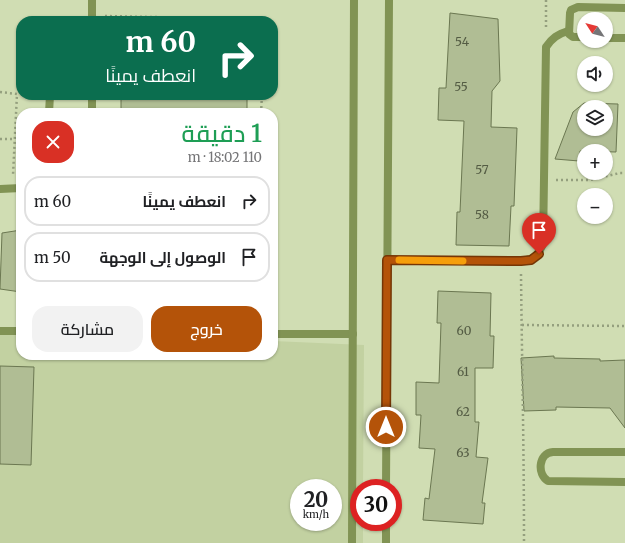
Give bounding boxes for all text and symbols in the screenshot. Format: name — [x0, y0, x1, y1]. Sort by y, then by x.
north arrow — [577, 12, 613, 48]
map controls — [577, 12, 613, 224]
text: 60 m — [126, 24, 196, 60]
icon: right — [210, 32, 262, 84]
house number: 54 — [455, 34, 470, 49]
button: sound — [577, 56, 613, 92]
text: انعطف يمينًا — [105, 64, 196, 87]
house number: 55 — [454, 79, 468, 94]
button: layers — [577, 100, 613, 136]
text: 1 دقيقة — [181, 118, 262, 149]
button: close — [32, 121, 74, 163]
button: + — [577, 144, 613, 180]
text: 110 m · 18:02 — [188, 149, 262, 166]
house number: 57 — [475, 162, 489, 177]
button: − — [577, 188, 613, 224]
icon: right — [238, 190, 260, 212]
text: 60 m — [34, 192, 71, 211]
text: انعطف يمينًا — [142, 192, 226, 211]
house number: 58 — [475, 207, 489, 222]
pin — [522, 213, 556, 254]
icon: arrive — [528, 219, 550, 241]
icon: arrive — [238, 246, 260, 268]
text: 50 m — [34, 248, 71, 267]
text: الوصول إلى الوجهة — [99, 248, 226, 267]
button: مشاركة — [32, 306, 143, 352]
button: خروج — [151, 306, 262, 352]
house number: 60 — [457, 323, 472, 338]
house number: 61 — [457, 364, 469, 379]
house number: 62 — [456, 404, 470, 419]
position arrow — [365, 406, 407, 448]
house number: 63 — [456, 445, 470, 460]
speed limit sign: 30 — [350, 479, 402, 531]
text: 20 — [304, 487, 328, 512]
text: km/h — [303, 508, 329, 521]

